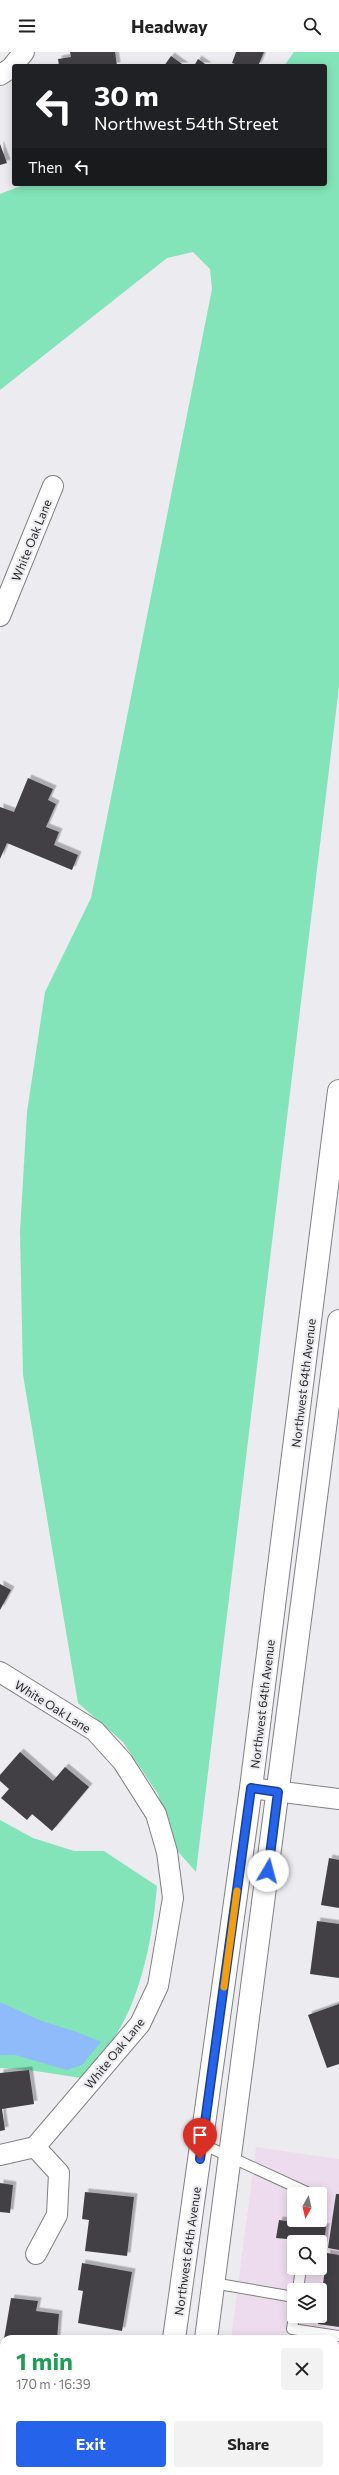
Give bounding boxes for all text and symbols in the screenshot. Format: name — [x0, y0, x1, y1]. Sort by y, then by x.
icon: menu — [16, 15, 38, 37]
text: Headway — [131, 15, 208, 37]
icon: search — [301, 15, 323, 37]
text: 30 m — [94, 78, 159, 112]
icon: left — [28, 80, 80, 132]
text: Northwest 54th Street — [94, 112, 279, 134]
icon: left — [71, 156, 93, 178]
text: Then — [28, 158, 63, 176]
street label: White Oak Lane — [8, 497, 54, 583]
street label: Northwest 64th Avenue — [288, 1318, 318, 1448]
street label: Northwest 64th Avenue — [247, 1639, 277, 1769]
street label: White Oak Lane — [12, 1677, 94, 1735]
position arrow — [247, 1850, 289, 1892]
street label: White Oak Lane — [81, 2015, 147, 2091]
pin — [183, 2118, 217, 2159]
icon: arrive — [189, 2124, 211, 2146]
street label: Northwest 64th Avenue — [171, 2186, 203, 2316]
north arrow — [287, 2187, 327, 2227]
map controls — [287, 2187, 327, 2323]
button: search — [287, 2235, 327, 2275]
button: layers — [287, 2283, 327, 2323]
text: 1 min — [16, 2346, 73, 2375]
button: close — [281, 2348, 323, 2390]
text: 170 m · 16:39 — [16, 2376, 91, 2392]
button: Exit — [16, 2421, 166, 2467]
button: Share — [174, 2421, 323, 2467]

